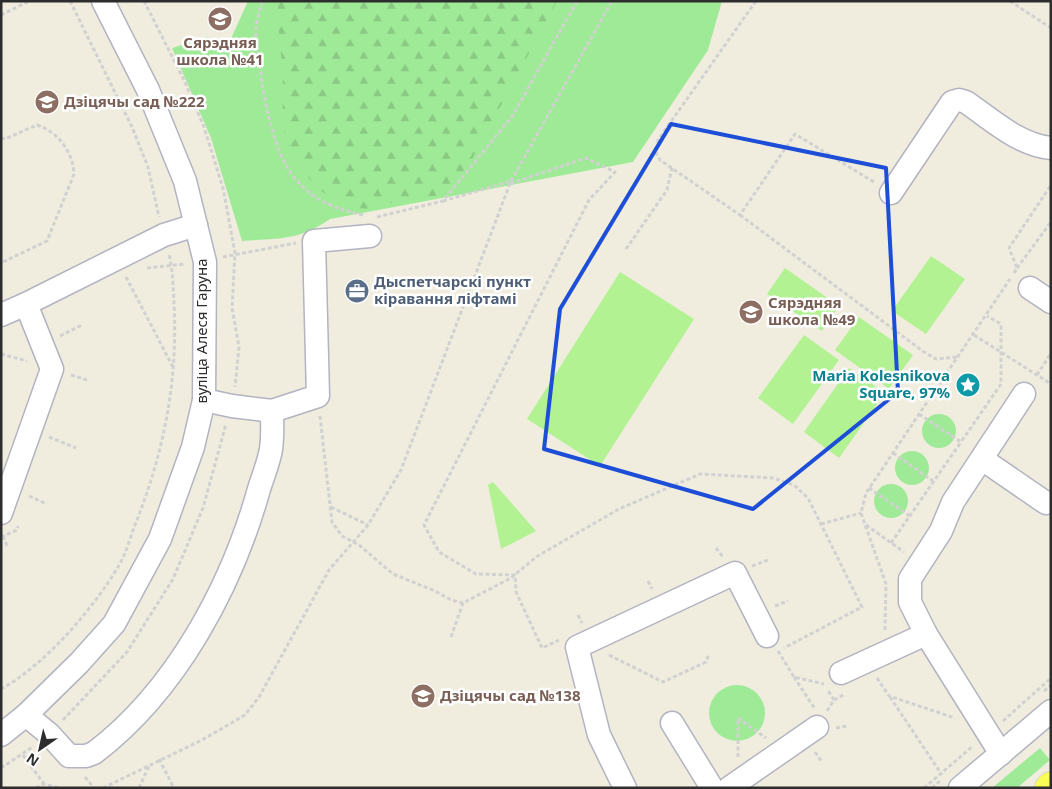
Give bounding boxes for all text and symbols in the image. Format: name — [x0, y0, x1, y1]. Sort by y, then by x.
school or university icon: Сярэдняя школа №41 — [207, 6, 233, 32]
place label: Сярэдняя школа №41 — [176, 32, 264, 69]
school or university icon: Дзіцячы сад №222 — [34, 89, 60, 115]
place label: Дзіцячы сад №222 — [64, 91, 205, 111]
street label: вуліца Алеся Гаруна — [191, 259, 211, 403]
place label: Дыспетчарскі пункт кіравання ліфтамі — [374, 271, 531, 308]
office icon: Дыспетчарскі пункт кіравання ліфтамі — [344, 278, 370, 304]
place label: Сярэдняя школа №49 — [768, 292, 856, 329]
school or university icon: Сярэдняя школа №49 — [738, 299, 764, 325]
place label: Maria Kolesnikova Square, 97% — [812, 365, 950, 402]
place icon: Maria Kolesnikova Square, 97% — [955, 372, 981, 398]
school or university icon: Дзіцячы сад №138 — [410, 683, 436, 709]
place label: Дзіцячы сад №138 — [440, 685, 581, 705]
north arrow — [15, 724, 65, 774]
text: N — [22, 749, 42, 771]

